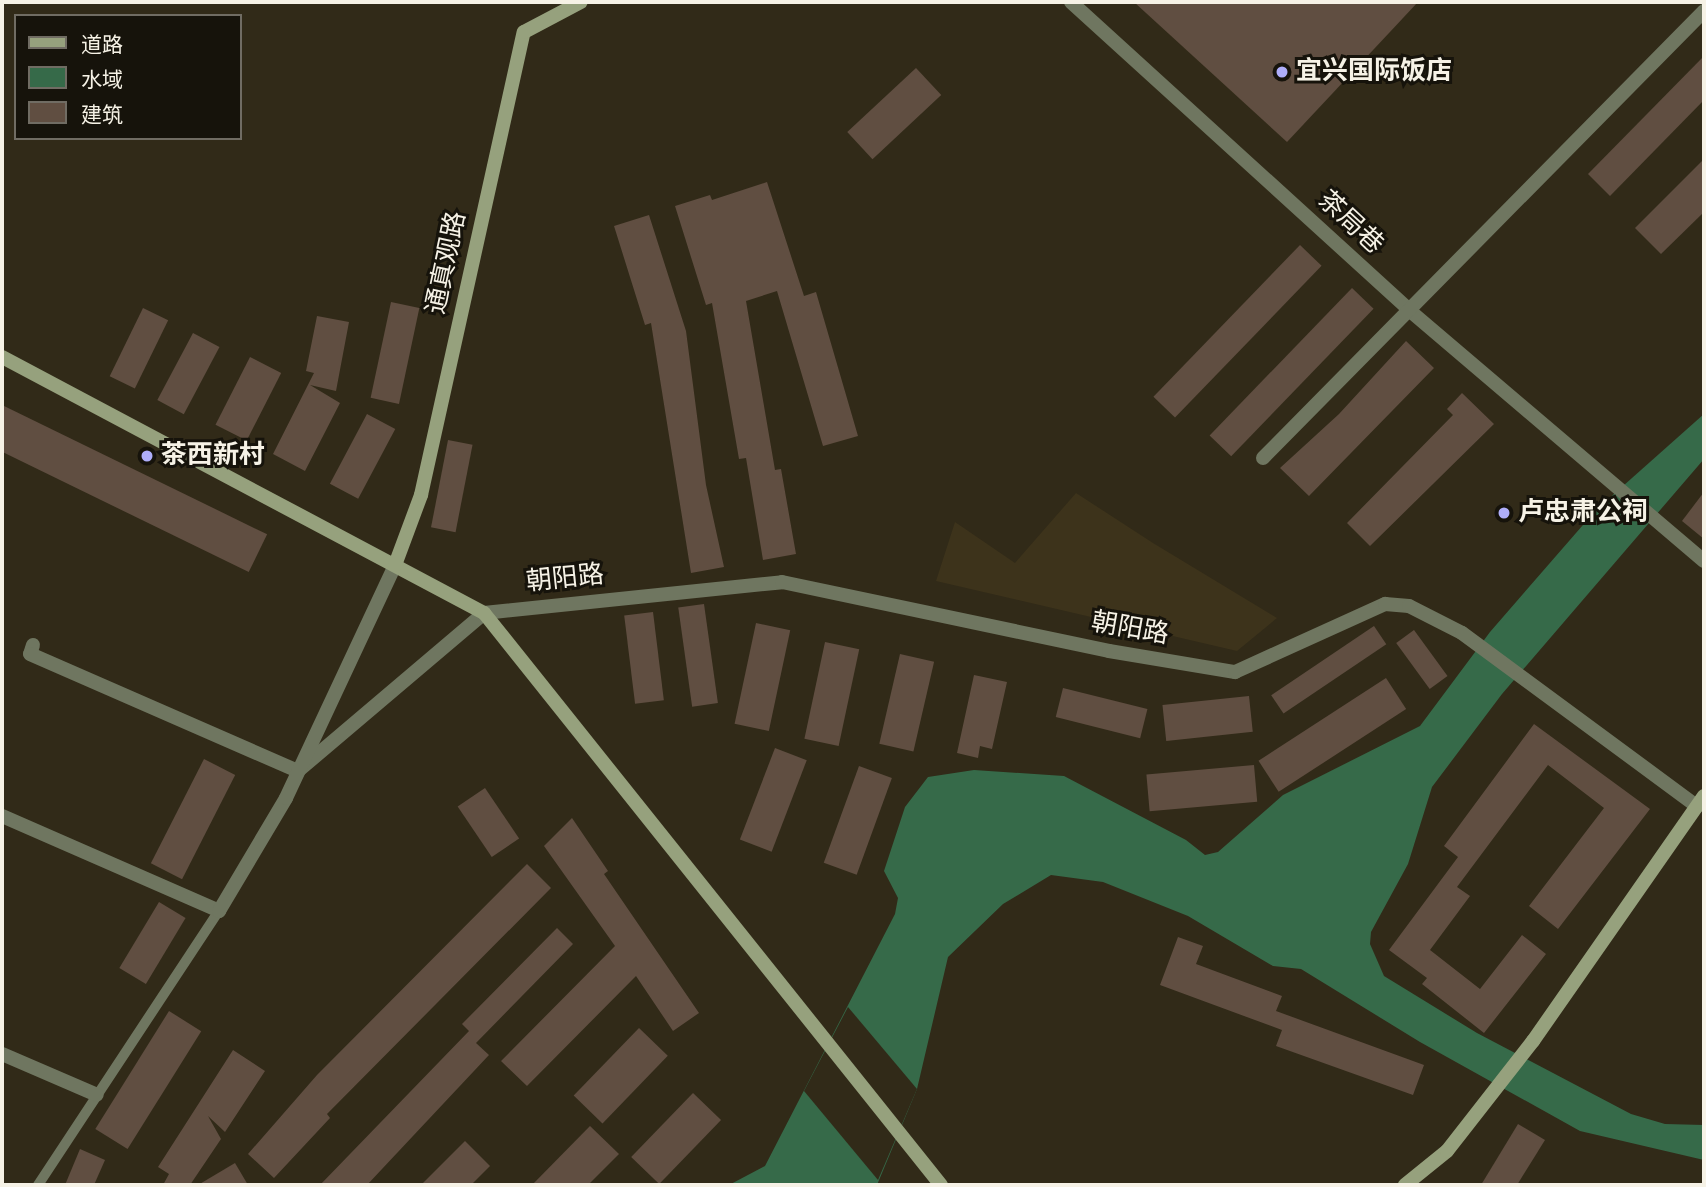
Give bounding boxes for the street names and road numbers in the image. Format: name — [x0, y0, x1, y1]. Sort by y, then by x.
street label: 茶局巷 — [1311, 185, 1389, 261]
street label: 通真观路 — [421, 209, 473, 317]
street label: 朝阳路 — [525, 559, 605, 599]
street label: 朝阳路 — [1089, 607, 1171, 651]

